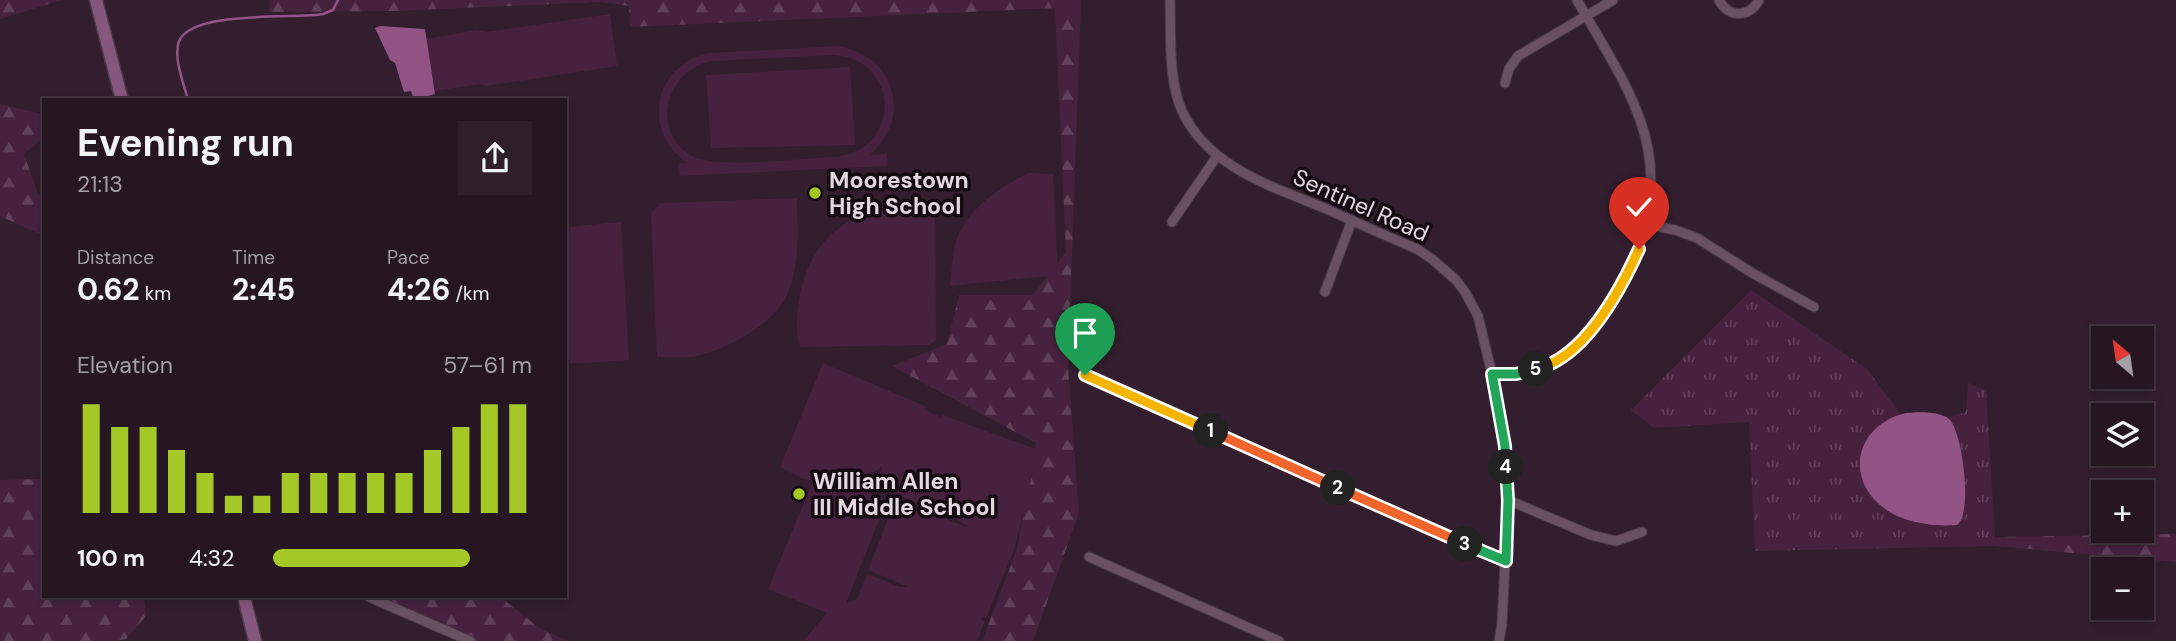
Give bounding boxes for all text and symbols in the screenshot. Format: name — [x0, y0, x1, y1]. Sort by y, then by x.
text: Evening run — [77, 118, 294, 168]
button: share — [458, 121, 532, 195]
street label: Sentinel Road — [1289, 162, 1433, 248]
place label: Moorestown High School — [829, 165, 969, 221]
text: 21:13 — [77, 169, 123, 199]
pin — [1609, 177, 1669, 249]
marker: Moorestown High School — [807, 185, 823, 201]
icon: check — [1620, 188, 1658, 226]
text: Distance — [77, 245, 154, 270]
text: Time — [232, 245, 275, 270]
text: Pace — [387, 245, 430, 270]
text: 0.62 — [77, 270, 140, 309]
text: 2:45 — [232, 270, 295, 309]
text: 4:26 — [387, 270, 450, 309]
text: km — [140, 281, 171, 306]
text: /km — [450, 281, 489, 306]
pin — [1055, 303, 1115, 375]
icon: arrive — [1066, 314, 1104, 352]
north arrow — [2091, 326, 2154, 388]
map controls — [2091, 326, 2154, 620]
text: Elevation — [77, 350, 173, 380]
text: 57–61 m — [443, 350, 532, 380]
pin: 5 — [1518, 352, 1554, 386]
text: 5 — [1530, 356, 1541, 381]
button: layers — [2091, 403, 2154, 466]
pin: 1 — [1194, 414, 1228, 448]
text: 1 — [1207, 418, 1214, 443]
pin: 4 — [1488, 449, 1524, 484]
text: 4 — [1499, 454, 1512, 479]
place label: William Allen III Middle School — [813, 466, 996, 522]
pin: 2 — [1320, 470, 1356, 505]
text: 2 — [1332, 475, 1343, 500]
button: + — [2091, 480, 2154, 543]
marker: William Allen III Middle School — [791, 486, 807, 502]
pin: 3 — [1448, 526, 1482, 562]
text: 3 — [1459, 531, 1470, 556]
text: 100 m — [77, 543, 145, 573]
text: 4:32 — [189, 543, 234, 573]
button: − — [2091, 557, 2154, 620]

